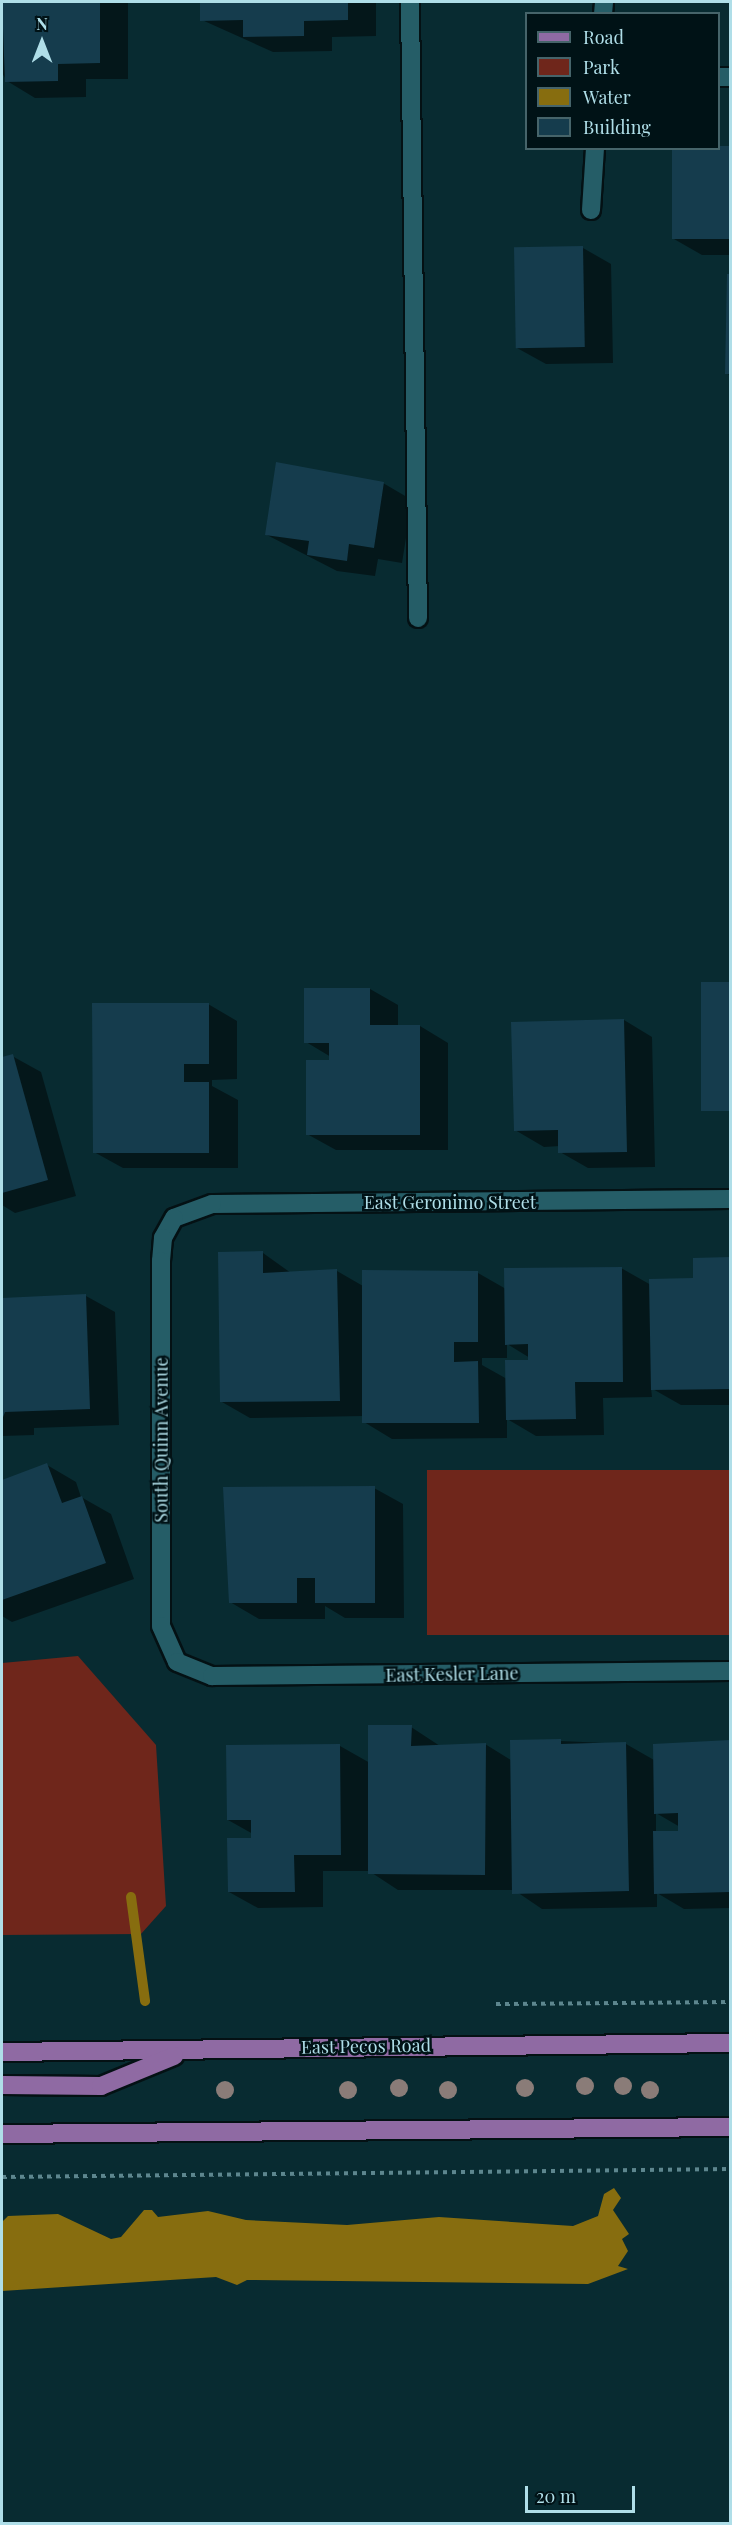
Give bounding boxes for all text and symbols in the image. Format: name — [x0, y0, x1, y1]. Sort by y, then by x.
north arrow — [12, 12, 72, 72]
legend — [525, 12, 720, 150]
text: N — [36, 13, 48, 34]
text: Road — [583, 25, 624, 49]
text: Park — [583, 55, 620, 79]
text: Water — [583, 85, 631, 109]
text: Building — [583, 115, 651, 139]
street label: East Geronimo Street — [364, 1191, 536, 1213]
street label: South Quinn Avenue — [150, 1357, 172, 1523]
street label: East Kesler Lane — [385, 1662, 519, 1686]
street label: East Pecos Road — [301, 2034, 431, 2058]
scale bar — [528, 2474, 638, 2512]
text: 20 m — [536, 2484, 576, 2508]

